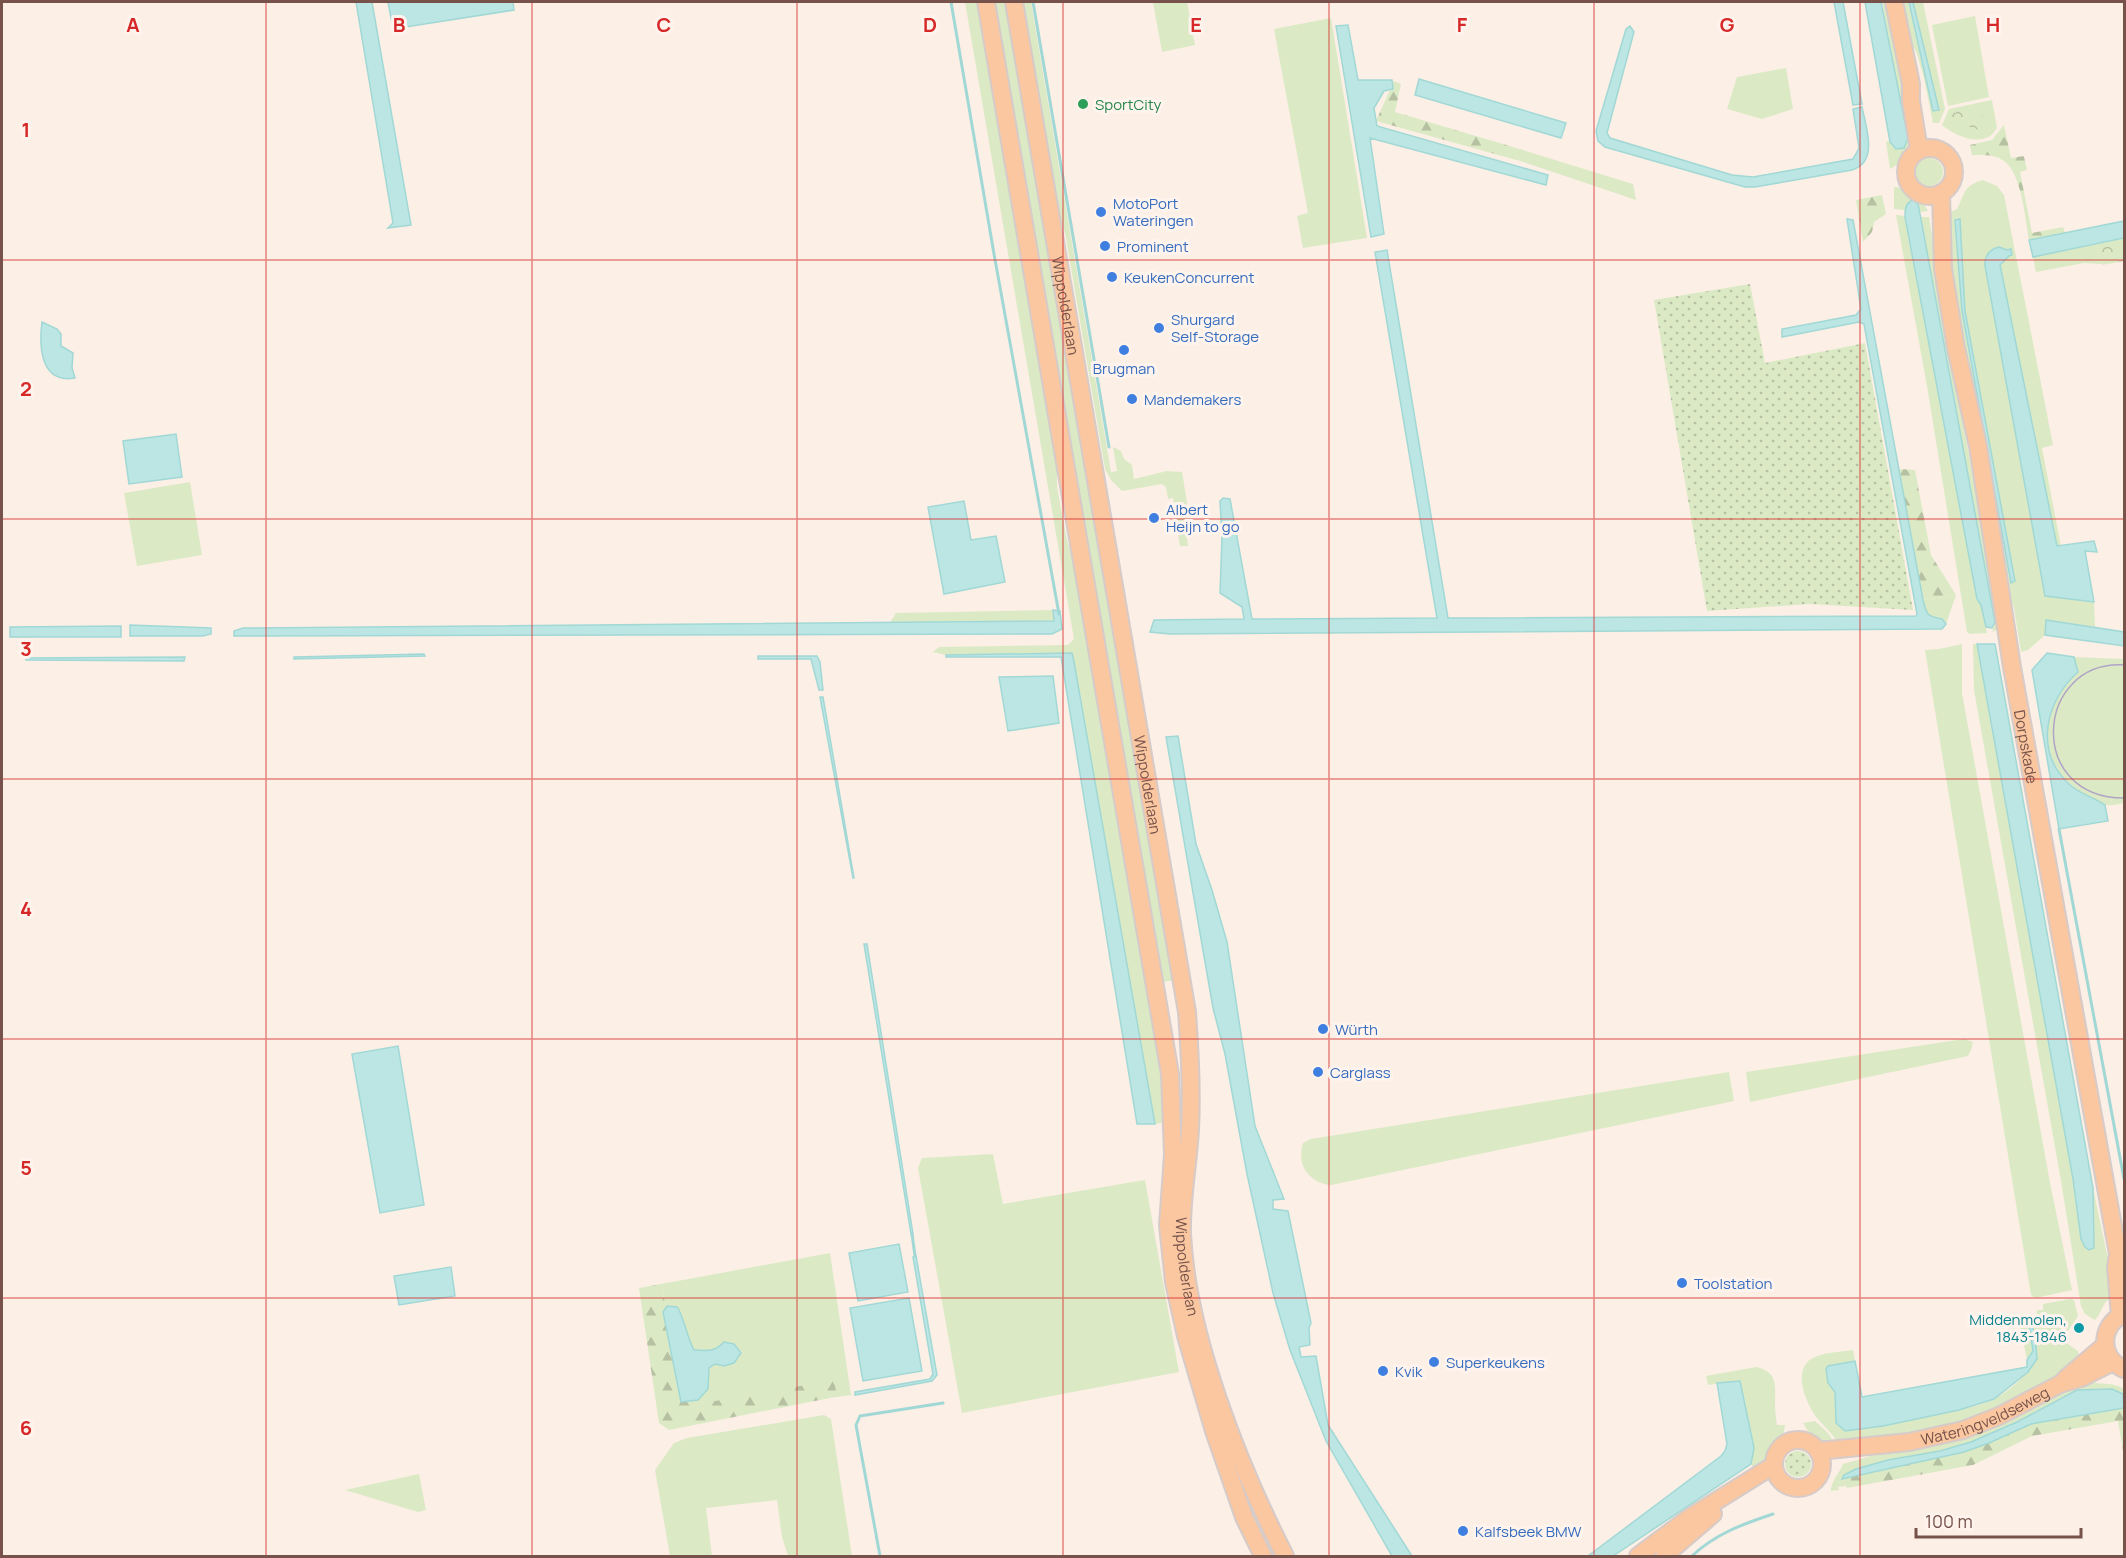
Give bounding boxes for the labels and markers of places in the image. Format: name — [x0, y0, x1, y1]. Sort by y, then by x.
place label: SportCity — [1095, 94, 1161, 115]
marker: SportCity — [1076, 97, 1090, 111]
place label: MotoPort Wateringen — [1113, 193, 1193, 231]
marker: MotoPort Wateringen — [1094, 205, 1108, 219]
place label: Prominent — [1117, 236, 1189, 257]
marker: Prominent — [1098, 239, 1112, 253]
place label: KeukenConcurrent — [1124, 267, 1255, 288]
marker: KeukenConcurrent — [1105, 270, 1119, 284]
place label: Shurgard Self-Storage — [1171, 309, 1259, 347]
marker: Shurgard Self-Storage — [1152, 321, 1166, 335]
marker: Brugman — [1117, 343, 1131, 357]
place label: Brugman — [1093, 358, 1155, 379]
place label: Mandemakers — [1144, 389, 1241, 410]
marker: Mandemakers — [1125, 392, 1139, 406]
place label: Albert Heijn to go — [1166, 499, 1240, 537]
marker: Albert Heijn to go — [1147, 511, 1161, 525]
place label: Würth — [1335, 1019, 1378, 1040]
marker: Würth — [1316, 1022, 1330, 1036]
place label: Carglass — [1330, 1062, 1391, 1083]
marker: Carglass — [1311, 1065, 1325, 1079]
place label: Toolstation — [1694, 1273, 1773, 1294]
marker: Toolstation — [1675, 1276, 1689, 1290]
place label: Middenmolen, 1843-1846 — [1969, 1309, 2067, 1347]
marker: Middenmolen, 1843-1846 — [2072, 1321, 2086, 1335]
place label: Superkeukens — [1446, 1352, 1545, 1373]
marker: Superkeukens — [1427, 1355, 1441, 1369]
place label: Kvik — [1395, 1361, 1423, 1382]
marker: Kvik — [1376, 1364, 1390, 1378]
place label: Kalfsbeek BMW — [1475, 1521, 1582, 1542]
marker: Kalfsbeek BMW — [1456, 1524, 1470, 1538]

